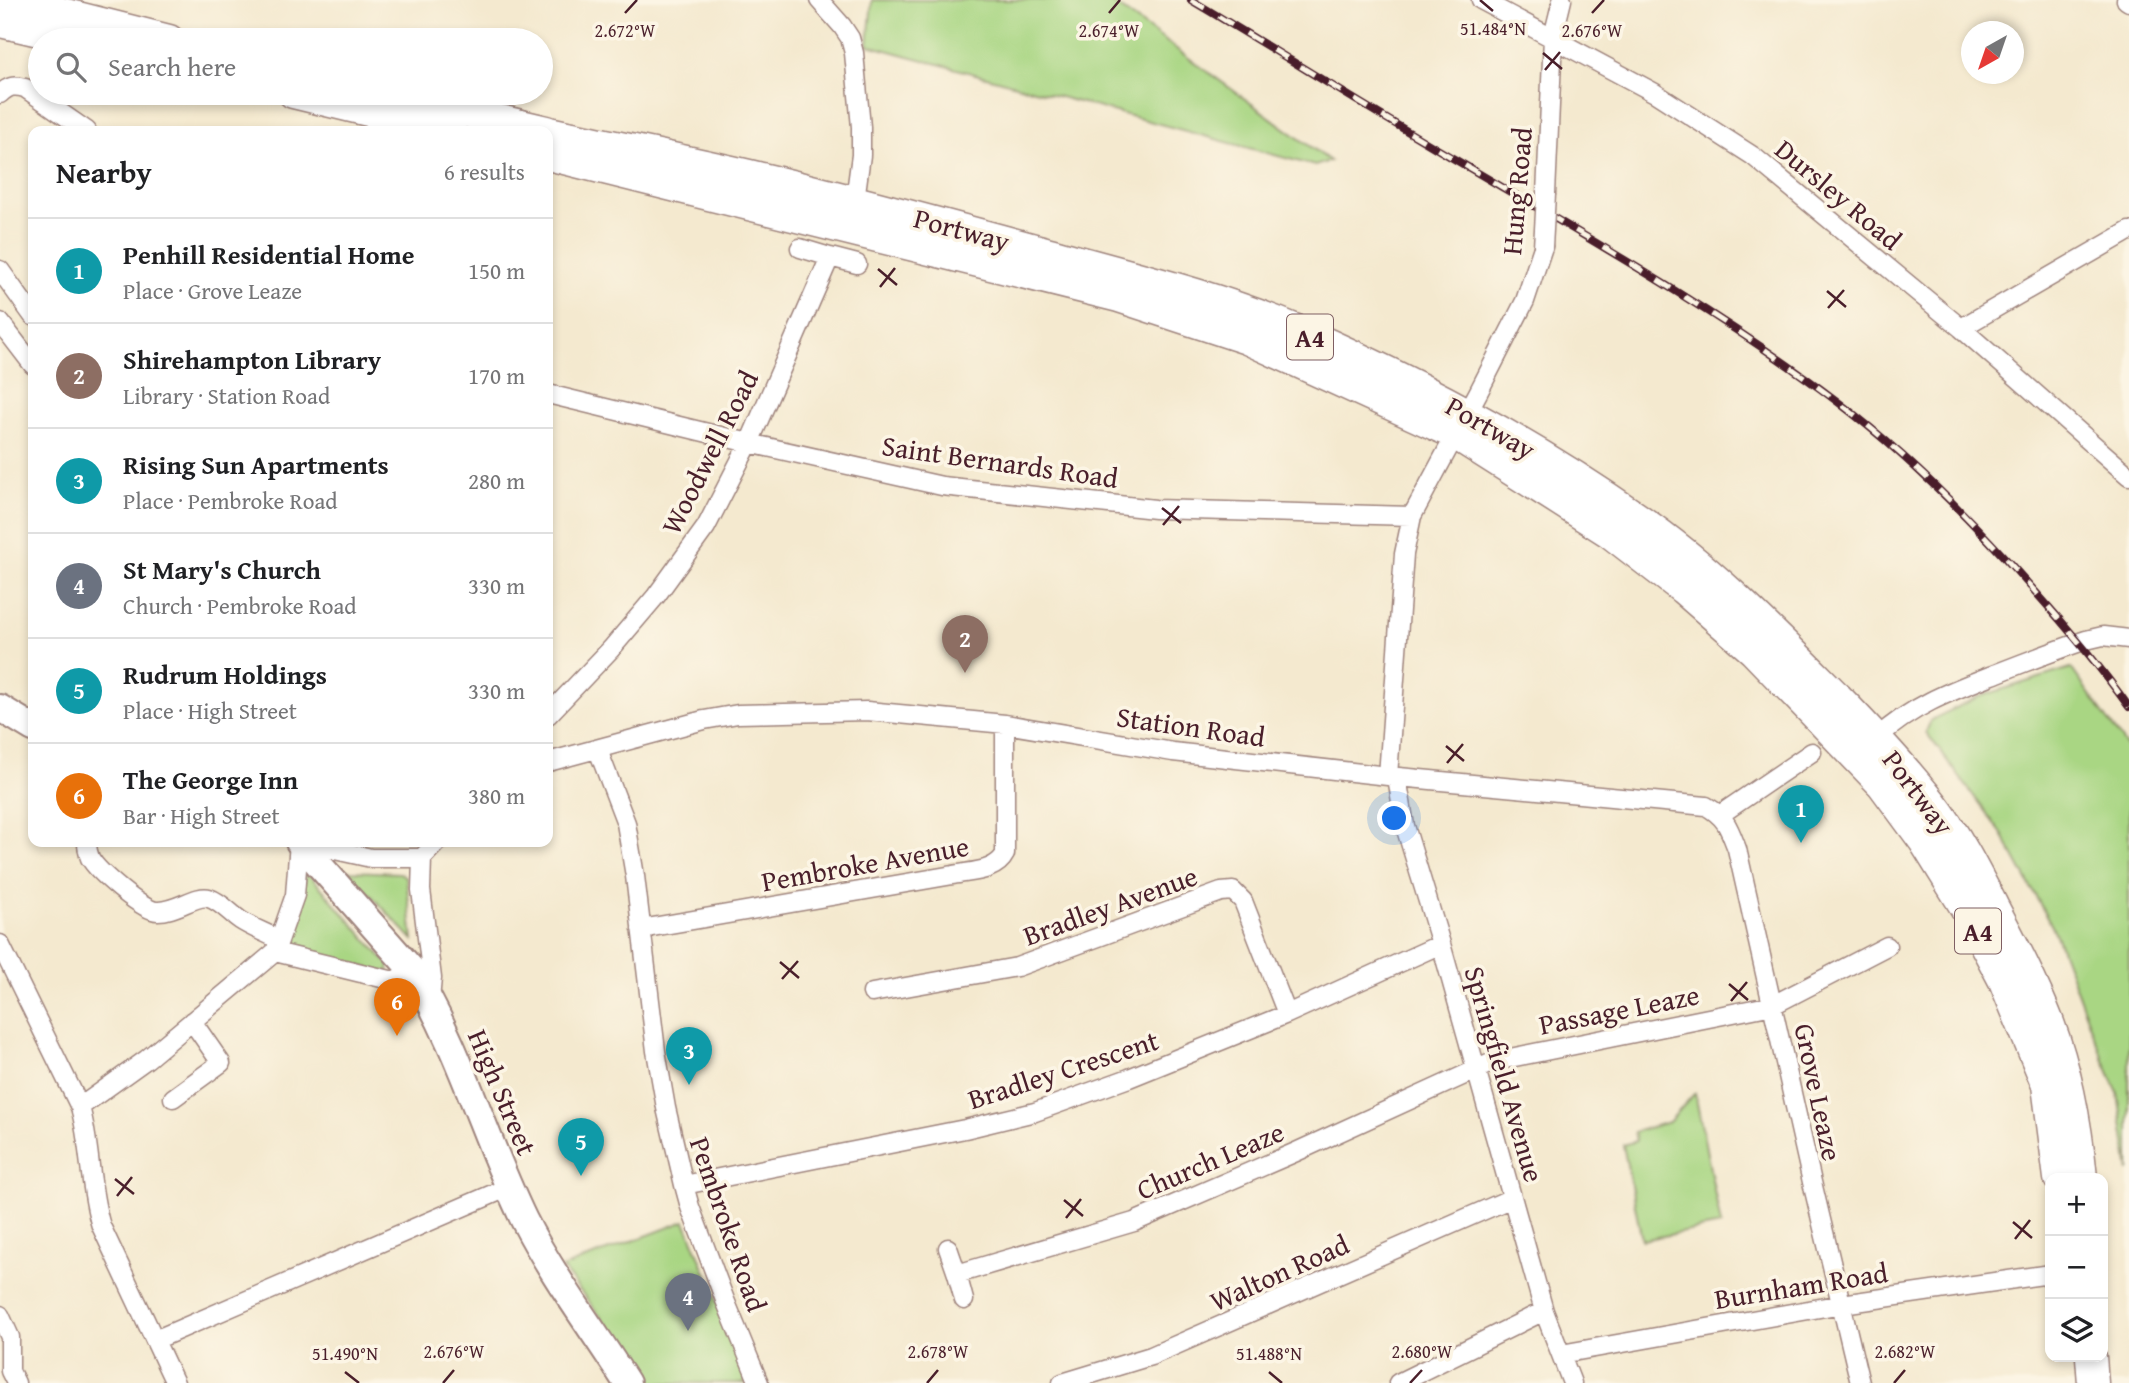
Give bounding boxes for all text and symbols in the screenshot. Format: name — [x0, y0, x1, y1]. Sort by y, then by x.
text: 51.484°N — [1460, 15, 1526, 42]
text: 2.672°W — [595, 17, 656, 44]
text: 2.674°W — [1079, 17, 1140, 44]
text: 2.676°W — [1562, 17, 1623, 44]
north arrow — [1961, 21, 2024, 84]
search box — [28, 28, 553, 105]
text: Search here — [108, 47, 236, 86]
icon: search — [52, 48, 90, 86]
street label: Hung Road — [1490, 125, 1542, 257]
street label: Dursley Road — [1767, 129, 1911, 259]
text: Nearby — [56, 150, 152, 194]
text: 6 results — [444, 155, 525, 188]
street label: Portway — [910, 197, 1014, 261]
text: Penhill Residential Home — [123, 235, 415, 274]
text: 1 — [73, 254, 85, 287]
text: 150 m — [468, 254, 525, 287]
text: Place · Grove Leaze — [123, 274, 302, 307]
road number: A4 — [1287, 314, 1333, 360]
text: Shirehampton Library — [123, 340, 381, 379]
text: 2 — [73, 359, 85, 392]
text: 170 m — [468, 359, 525, 392]
street label: Woodwell Road — [650, 363, 768, 541]
text: Library · Station Road — [123, 379, 330, 412]
street label: Portway — [1439, 385, 1543, 469]
street label: Saint Bernards Road — [879, 424, 1121, 498]
text: Rising Sun Apartments — [123, 445, 389, 484]
text: 3 — [73, 464, 85, 497]
text: 280 m — [468, 464, 525, 497]
text: Place · Pembroke Road — [123, 484, 338, 517]
text: St Mary's Church — [123, 550, 321, 589]
text: 4 — [73, 569, 85, 602]
text: 330 m — [468, 569, 525, 602]
text: Church · Pembroke Road — [123, 589, 357, 622]
pin: 2 — [942, 615, 988, 673]
text: Rudrum Holdings — [123, 655, 327, 694]
text: 5 — [73, 674, 85, 707]
text: 330 m — [468, 674, 525, 707]
text: Place · High Street — [123, 694, 297, 727]
street label: Station Road — [1114, 695, 1268, 757]
street label: Portway — [1873, 741, 1965, 843]
text: The George Inn — [123, 760, 298, 799]
text: 6 — [73, 779, 85, 812]
text: 380 m — [468, 779, 525, 812]
pin: 1 — [1778, 785, 1824, 843]
text: Bar · High Street — [123, 799, 280, 832]
your location — [1377, 801, 1411, 835]
street label: Pembroke Avenue — [758, 825, 972, 901]
street label: Bradley Avenue — [1017, 855, 1203, 955]
road number: A4 — [1955, 908, 2001, 954]
street label: Springfield Avenue — [1455, 961, 1555, 1187]
street label: Passage Leaze — [1535, 973, 1703, 1045]
pin: 6 — [374, 978, 420, 1036]
street label: Bradley Crescent — [962, 1019, 1164, 1119]
street label: Grove Leaze — [1784, 1020, 1854, 1164]
street label: High Street — [458, 1023, 548, 1161]
pin: 3 — [666, 1027, 712, 1085]
street label: Church Leaze — [1130, 1111, 1290, 1209]
pin: 5 — [558, 1118, 604, 1176]
street label: Pembroke Road — [680, 1131, 778, 1317]
map controls — [2045, 1173, 2108, 1362]
button: + — [2045, 1173, 2108, 1236]
street label: Walton Road — [1203, 1223, 1355, 1321]
button: − — [2045, 1236, 2108, 1299]
street label: Burnham Road — [1711, 1251, 1891, 1319]
pin: 4 — [665, 1273, 711, 1331]
button: layers — [2045, 1299, 2108, 1362]
text: 2.676°W — [424, 1338, 485, 1365]
text: 2.678°W — [908, 1338, 969, 1365]
text: 2.680°W — [1392, 1338, 1453, 1365]
text: 2.682°W — [1875, 1338, 1936, 1365]
text: 51.490°N — [312, 1340, 378, 1367]
text: 51.488°N — [1236, 1340, 1302, 1367]

